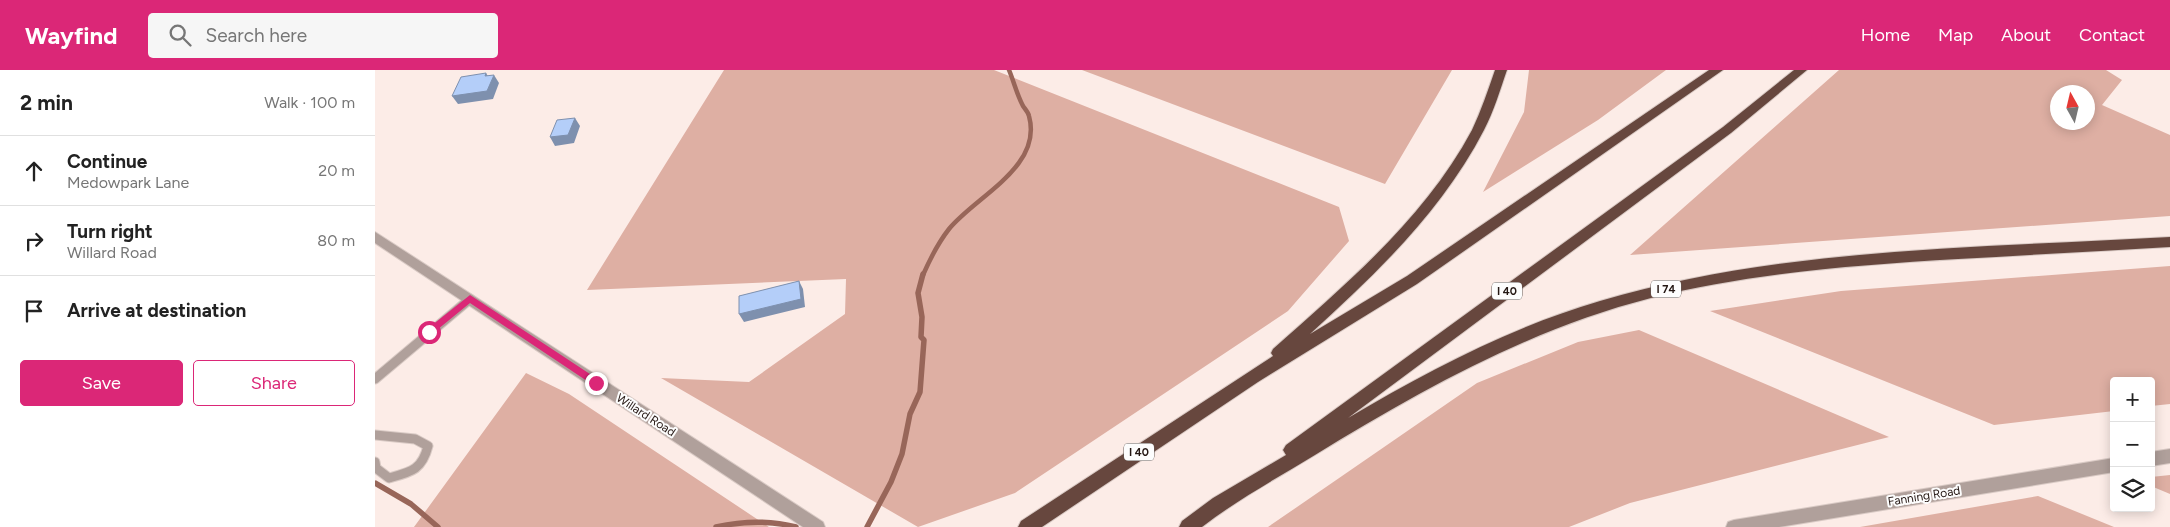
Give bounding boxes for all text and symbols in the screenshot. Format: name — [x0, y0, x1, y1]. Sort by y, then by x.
search box — [148, 13, 498, 58]
text: Wayfind — [25, 21, 118, 50]
icon: search — [166, 21, 194, 49]
text: Search here — [206, 24, 307, 47]
text: Home — [1861, 24, 1910, 46]
text: Map — [1938, 24, 1973, 46]
text: About — [2001, 24, 2051, 46]
text: Contact — [2079, 24, 2145, 46]
north arrow — [2050, 85, 2095, 130]
text: 2 min — [20, 90, 73, 115]
text: Walk · 100 m — [264, 93, 355, 112]
text: Continue — [67, 150, 147, 173]
icon: ahead — [20, 157, 48, 185]
text: 20 m — [318, 161, 355, 180]
text: Medowpark Lane — [67, 173, 189, 192]
text: Turn right — [67, 220, 153, 243]
icon: right — [20, 227, 48, 255]
text: 80 m — [317, 231, 355, 250]
text: Willard Road — [67, 243, 157, 262]
road number: I 74 — [1651, 280, 1681, 298]
road number: I 40 — [1492, 282, 1522, 300]
icon: arrive — [20, 297, 48, 325]
text: Arrive at destination — [67, 299, 246, 322]
route start — [418, 321, 441, 344]
button: Save — [20, 360, 183, 406]
button: Share — [193, 360, 355, 406]
route end — [585, 372, 608, 395]
map controls — [2110, 377, 2155, 512]
button: + — [2110, 377, 2155, 422]
street label: Willard Road — [614, 391, 678, 439]
button: − — [2110, 422, 2155, 467]
road number: I 40 — [1124, 444, 1154, 461]
button: layers — [2110, 467, 2155, 512]
street label: Fanning Road — [1887, 483, 1961, 509]

